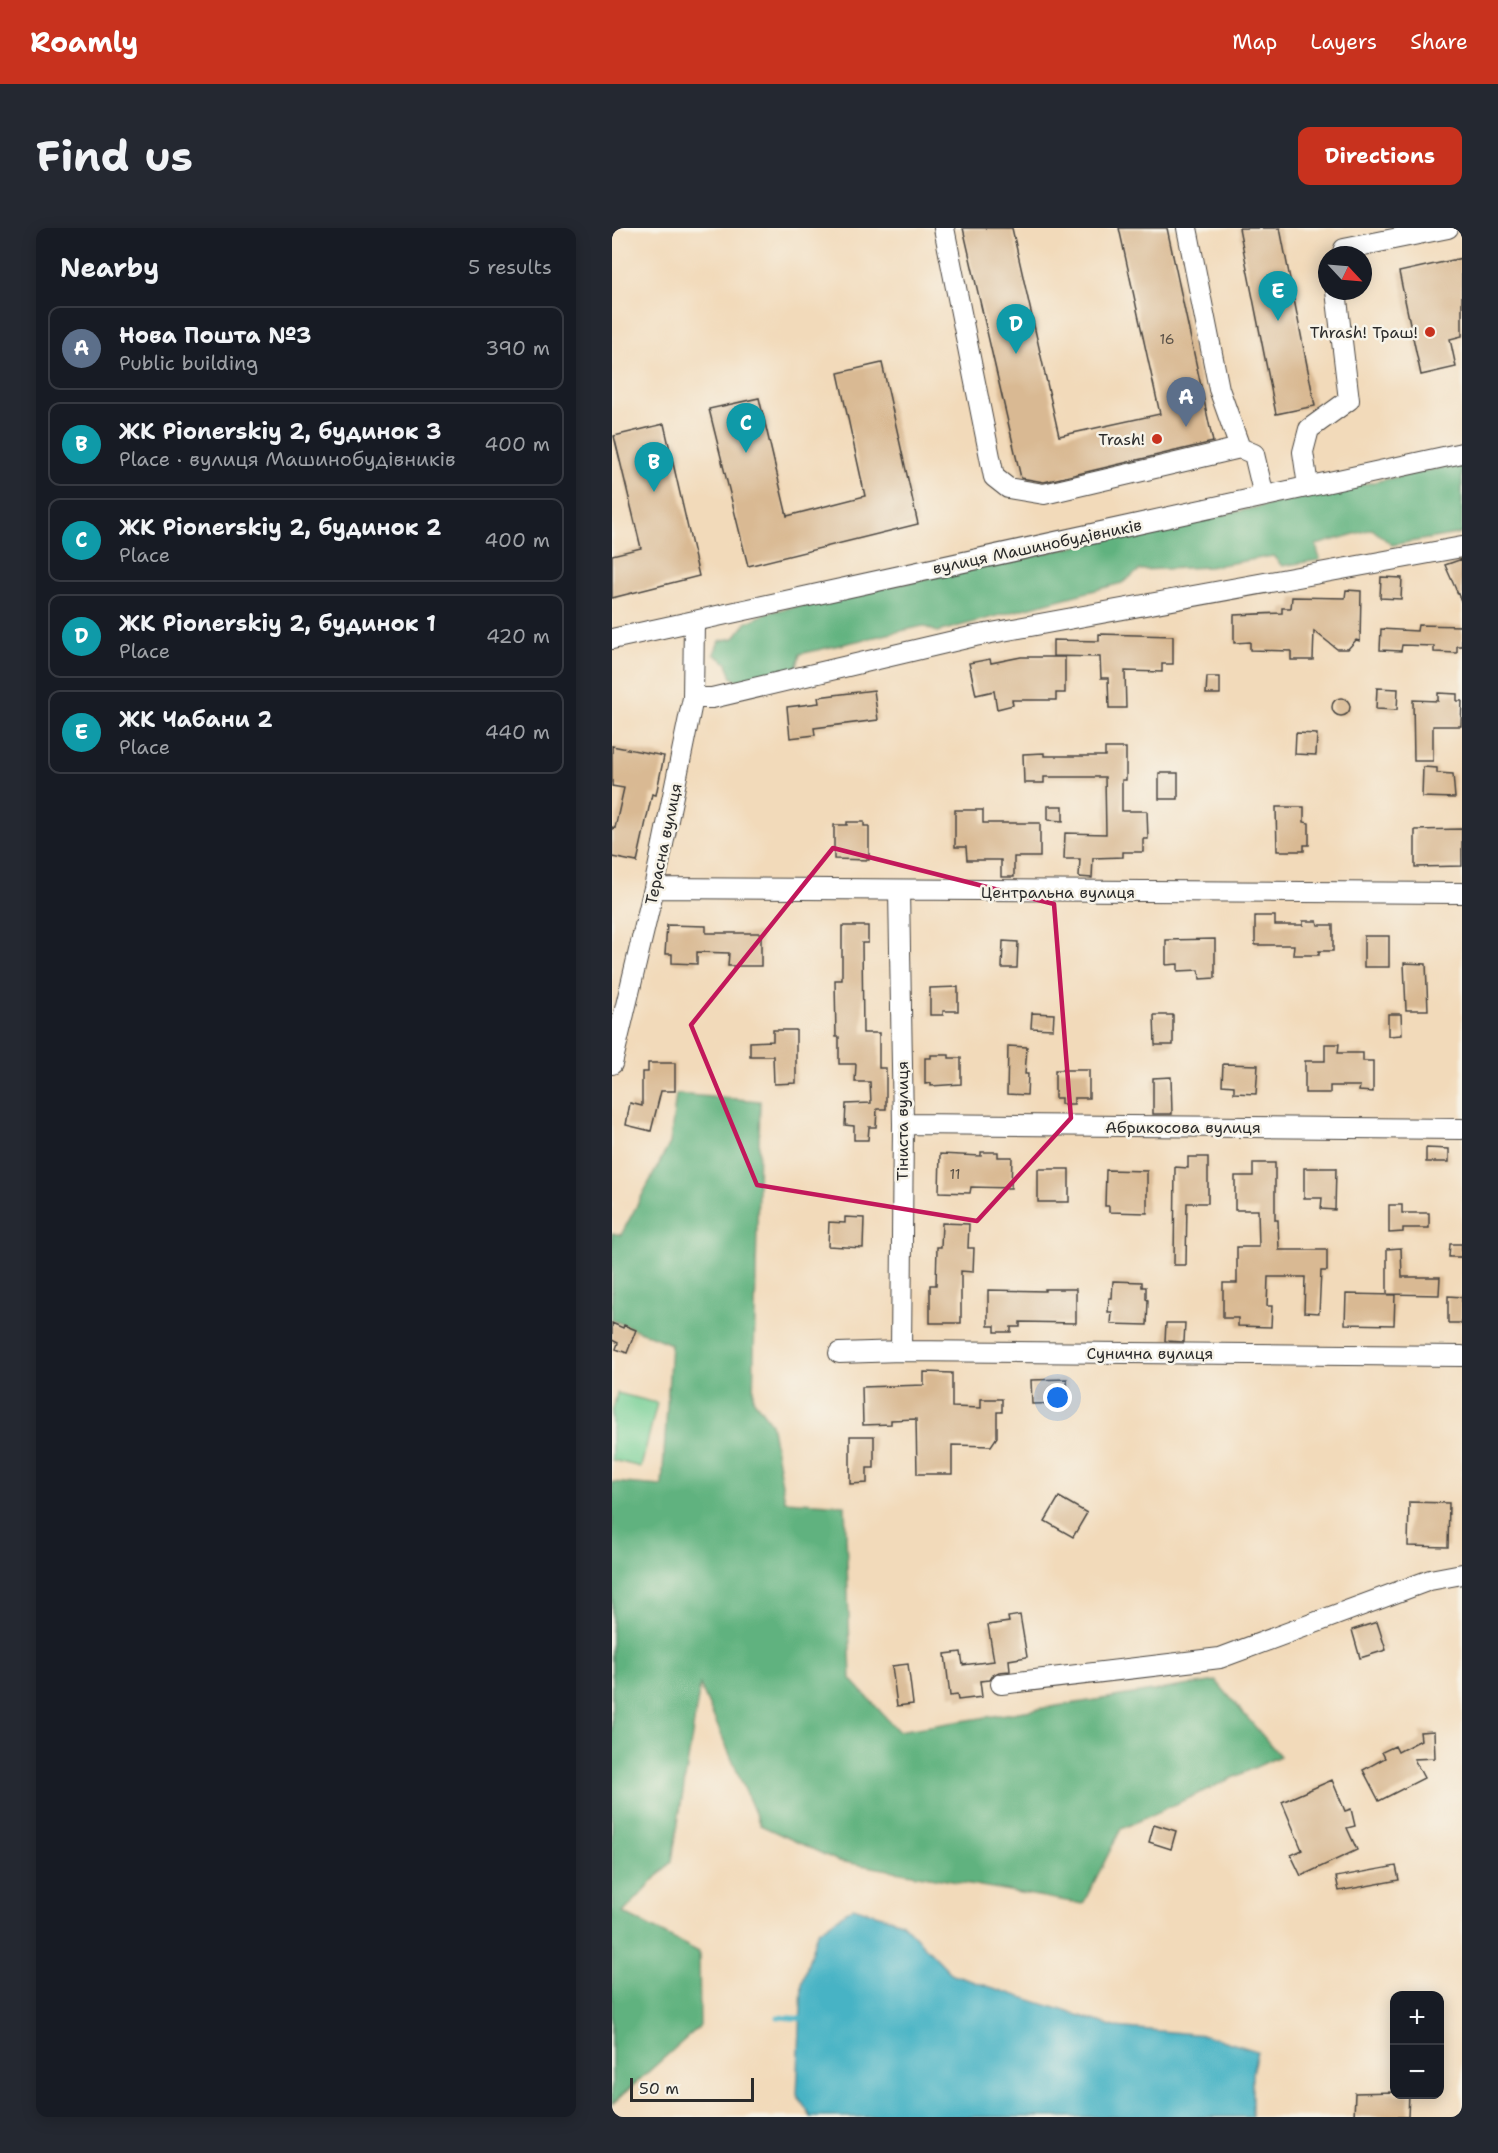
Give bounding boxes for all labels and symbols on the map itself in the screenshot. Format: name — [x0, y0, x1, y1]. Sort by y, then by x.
north arrow — [1318, 246, 1372, 300]
pin: E — [1258, 272, 1298, 321]
pin: D — [996, 304, 1036, 354]
place label: Thrash! Траш! — [1310, 322, 1418, 343]
marker: Thrash! Траш! — [1423, 325, 1437, 339]
house number: 16 — [1159, 330, 1175, 348]
pin: A — [1166, 378, 1206, 427]
pin: C — [726, 404, 766, 453]
place label: Trash! — [1098, 429, 1145, 450]
marker: Trash! — [1150, 432, 1164, 446]
pin: B — [634, 442, 674, 492]
street label: вулиця Машинобудівників — [931, 514, 1144, 579]
street label: Терасна вулиця — [640, 781, 687, 907]
street label: Центральна вулиця — [981, 882, 1135, 903]
street label: Тіниста вулиця — [892, 1061, 913, 1181]
street label: Абрикосова вулиця — [1105, 1117, 1261, 1138]
house number: 11 — [949, 1165, 961, 1183]
street label: Сунична вулиця — [1087, 1343, 1213, 1364]
your location — [1043, 1383, 1072, 1412]
scale bar — [630, 2075, 754, 2102]

